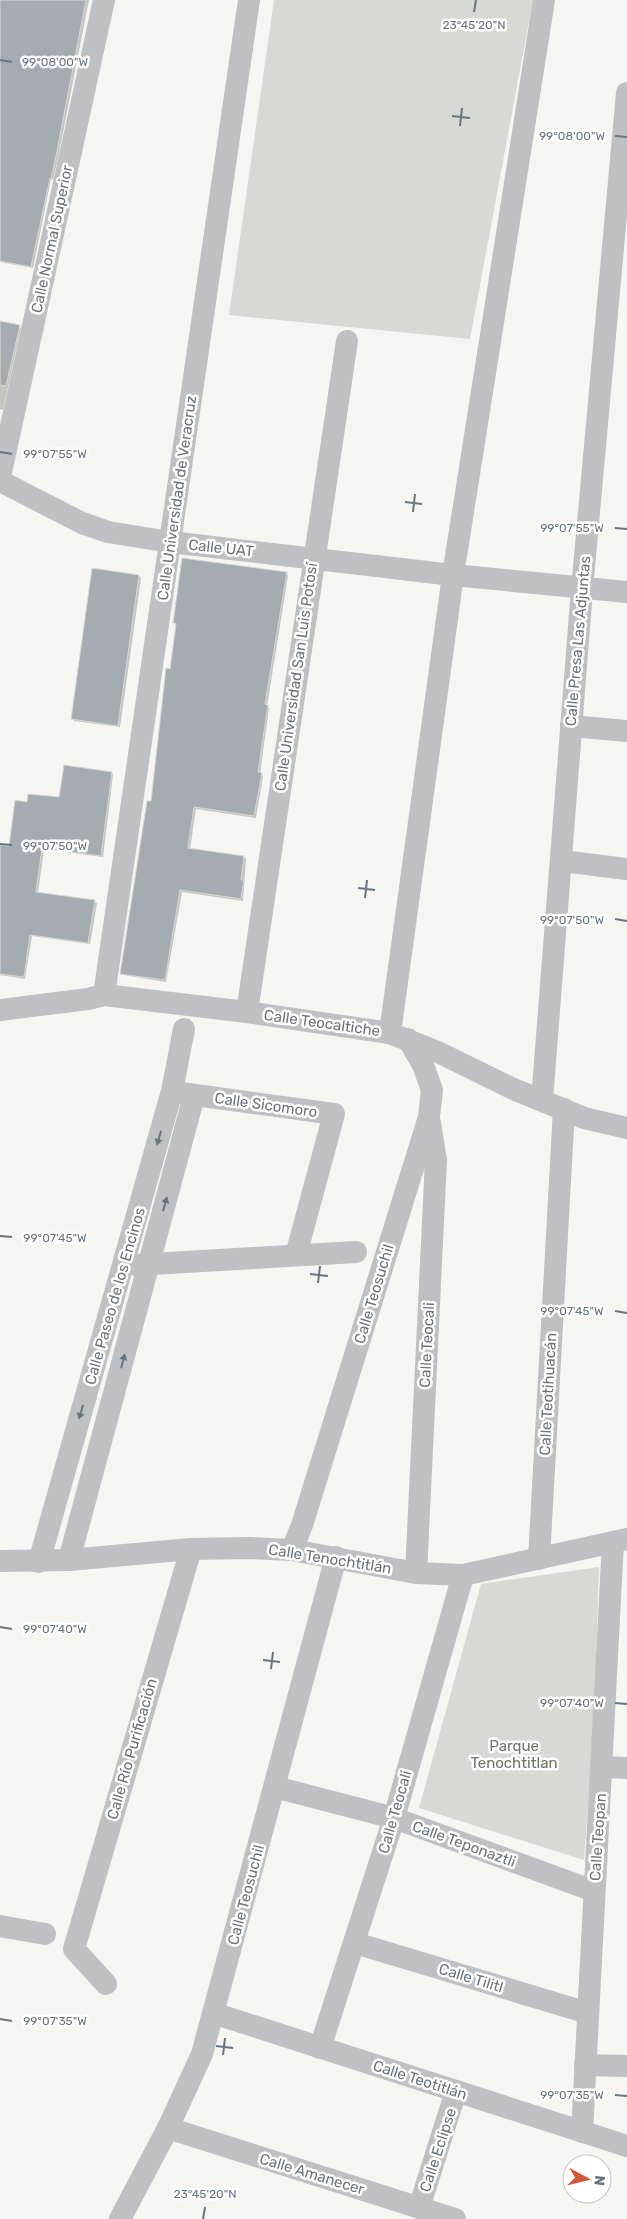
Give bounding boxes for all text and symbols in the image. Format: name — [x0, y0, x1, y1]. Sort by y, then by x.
text: 23°45'20"N — [442, 18, 506, 32]
text: 99°08'00"W — [22, 55, 88, 69]
text: 99°08'00"W — [539, 129, 605, 143]
street label: Calle Normal Superior — [28, 163, 77, 315]
street label: Calle Universidad de Veracruz — [154, 394, 200, 602]
text: 99°07'55"W — [23, 447, 87, 461]
text: 99°07'55"W — [540, 521, 604, 535]
street label: Calle UAT — [187, 536, 255, 560]
street label: Calle Presa Las Adjuntas — [562, 555, 594, 727]
street label: Calle Universidad San Luis Potosí — [271, 560, 321, 792]
text: 99°07'50"W — [23, 839, 87, 853]
text: 99°07'50"W — [540, 913, 604, 927]
street label: Calle Teocaltiche — [263, 1006, 381, 1040]
street label: Calle Sicomoro — [213, 1089, 319, 1121]
one-way arrow — [155, 1130, 163, 1146]
one-way arrow — [161, 1197, 169, 1212]
street label: Calle Paseo de los Encinos — [81, 1205, 149, 1387]
text: 99°07'45"W — [23, 1231, 87, 1245]
street label: Calle Teosuchil — [350, 1242, 398, 1346]
street label: Calle Teocali — [416, 1302, 438, 1388]
text: 99°07'45"W — [540, 1304, 604, 1318]
street label: Calle Teotihuacán — [536, 1332, 560, 1456]
one-way arrow — [119, 1354, 127, 1369]
one-way arrow — [77, 1405, 85, 1420]
street label: Calle Tenochtitlán — [267, 1540, 393, 1578]
text: 99°07'40"W — [23, 1622, 87, 1636]
street label: Calle Río Purificación — [103, 1676, 161, 1822]
text: 99°07'40"W — [540, 1696, 604, 1710]
park label: Parque Tenochtitlan — [470, 1737, 558, 1772]
street label: Calle Teocali — [375, 1768, 415, 1856]
street label: Calle Teopan — [586, 1793, 610, 1881]
street label: Calle Teponaztli — [410, 1817, 518, 1871]
street label: Calle Teosuchil — [224, 1843, 268, 1947]
street label: Calle Tilitl — [437, 1960, 505, 1996]
text: 99°07'35"W — [23, 2014, 87, 2028]
street label: Calle Teotitlán — [371, 2056, 469, 2104]
text: 99°07'35"W — [540, 2088, 604, 2102]
street label: Calle Eclipse — [416, 2106, 460, 2194]
street label: Calle Amanecer — [257, 2149, 367, 2199]
north arrow — [562, 2154, 612, 2204]
text: N — [590, 2174, 608, 2187]
text: 23°45'20"N — [173, 2187, 237, 2201]

